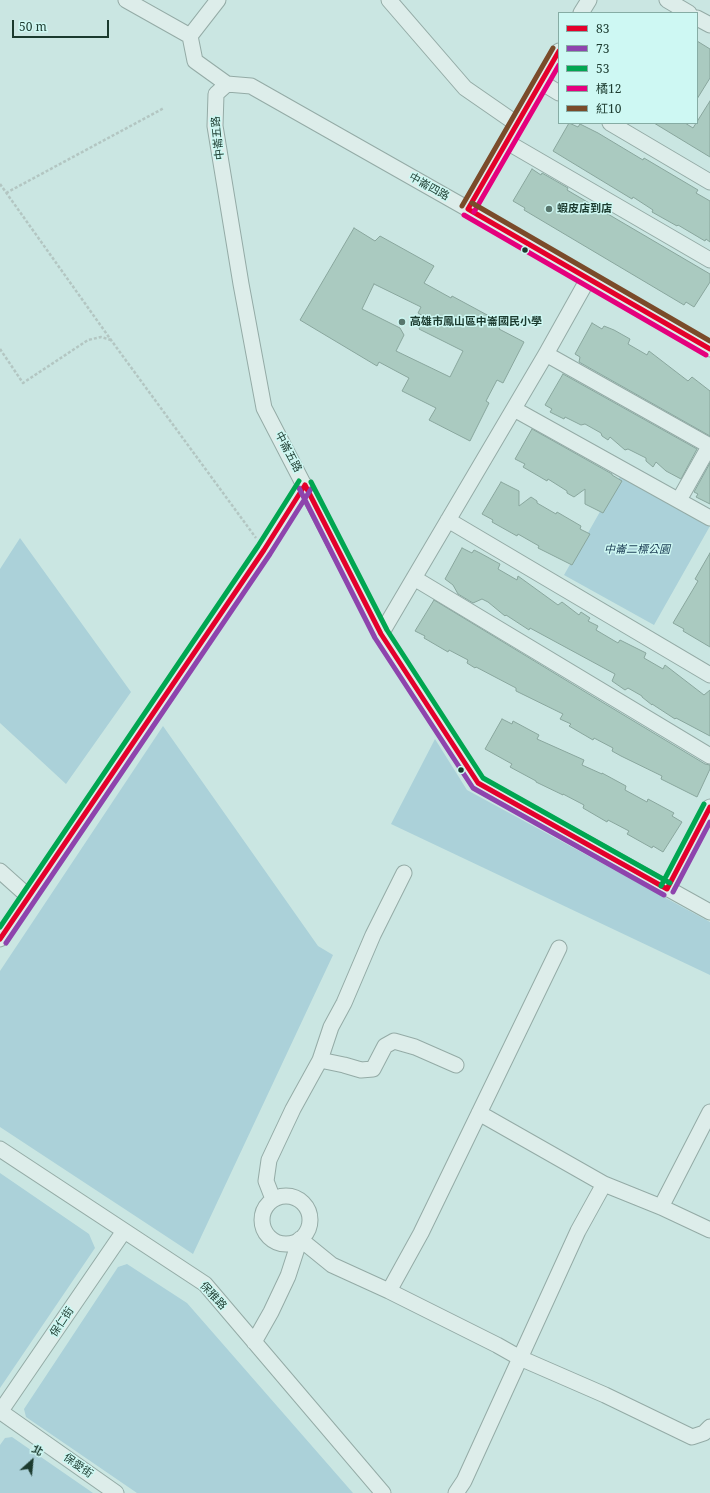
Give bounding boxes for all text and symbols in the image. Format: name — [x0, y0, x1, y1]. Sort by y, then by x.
scale bar — [14, 12, 111, 38]
legend — [558, 12, 698, 124]
text: 50 m — [19, 18, 47, 35]
text: 83 — [596, 20, 609, 37]
text: 73 — [596, 40, 609, 57]
text: 53 — [596, 60, 609, 77]
text: 橘12 — [596, 80, 621, 97]
text: 紅10 — [596, 100, 621, 117]
street label: 中崙五路 — [209, 115, 227, 161]
street label: 中崙四路 — [407, 171, 451, 203]
place label: 蝦皮店到店 — [557, 202, 612, 216]
marker: 蝦皮店到店 — [544, 204, 554, 214]
unlabelled marker — [520, 245, 530, 255]
place label: 高雄市鳳山區中崙國民小學 — [410, 315, 542, 329]
marker: 高雄市鳳山區中崙國民小學 — [397, 317, 407, 327]
street label: 中崙五路 — [272, 429, 304, 475]
park label: 中崙二標公園 — [604, 543, 670, 557]
unlabelled marker — [456, 765, 466, 775]
street label: 保雅路 — [197, 1279, 229, 1313]
street label: 保仁街 — [47, 1305, 77, 1339]
north arrow — [12, 1441, 52, 1481]
text: 北 — [29, 1441, 46, 1459]
street label: 保愛街 — [61, 1451, 95, 1481]

